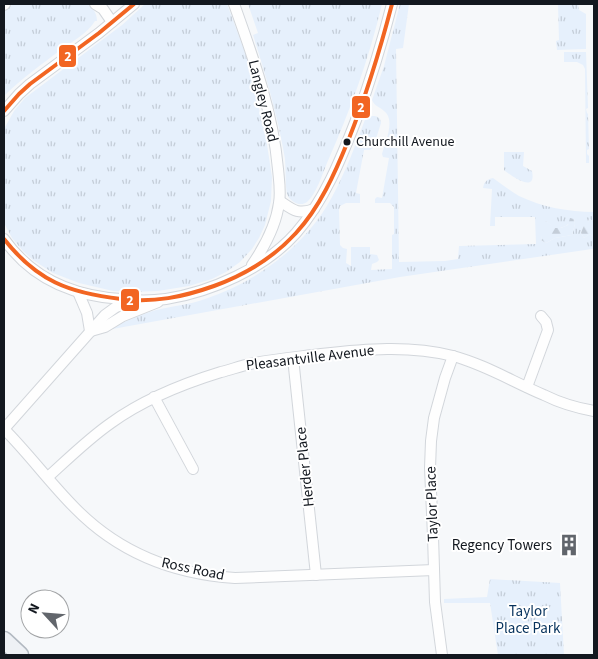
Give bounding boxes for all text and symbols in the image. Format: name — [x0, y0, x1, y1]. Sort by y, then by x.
line badge: 2 — [58, 44, 77, 68]
text: 2 — [64, 47, 72, 67]
street label: Langley Road — [243, 58, 283, 144]
line badge: 2 — [351, 95, 371, 119]
text: 2 — [357, 98, 365, 118]
place label: Churchill Avenue — [356, 132, 455, 152]
marker: Churchill Avenue — [342, 137, 352, 147]
line badge: 2 — [120, 288, 140, 312]
text: 2 — [126, 291, 134, 311]
street label: Pleasantville Avenue — [245, 340, 375, 376]
street label: Herder Place — [290, 426, 320, 508]
street label: Taylor Place — [420, 466, 444, 542]
building icon: Regency Towers — [556, 532, 582, 558]
place label: Regency Towers — [452, 535, 552, 556]
street label: Ross Road — [159, 552, 227, 586]
north arrow — [20, 589, 70, 639]
text: N — [23, 600, 45, 617]
park label: Taylor Place Park — [496, 601, 561, 639]

